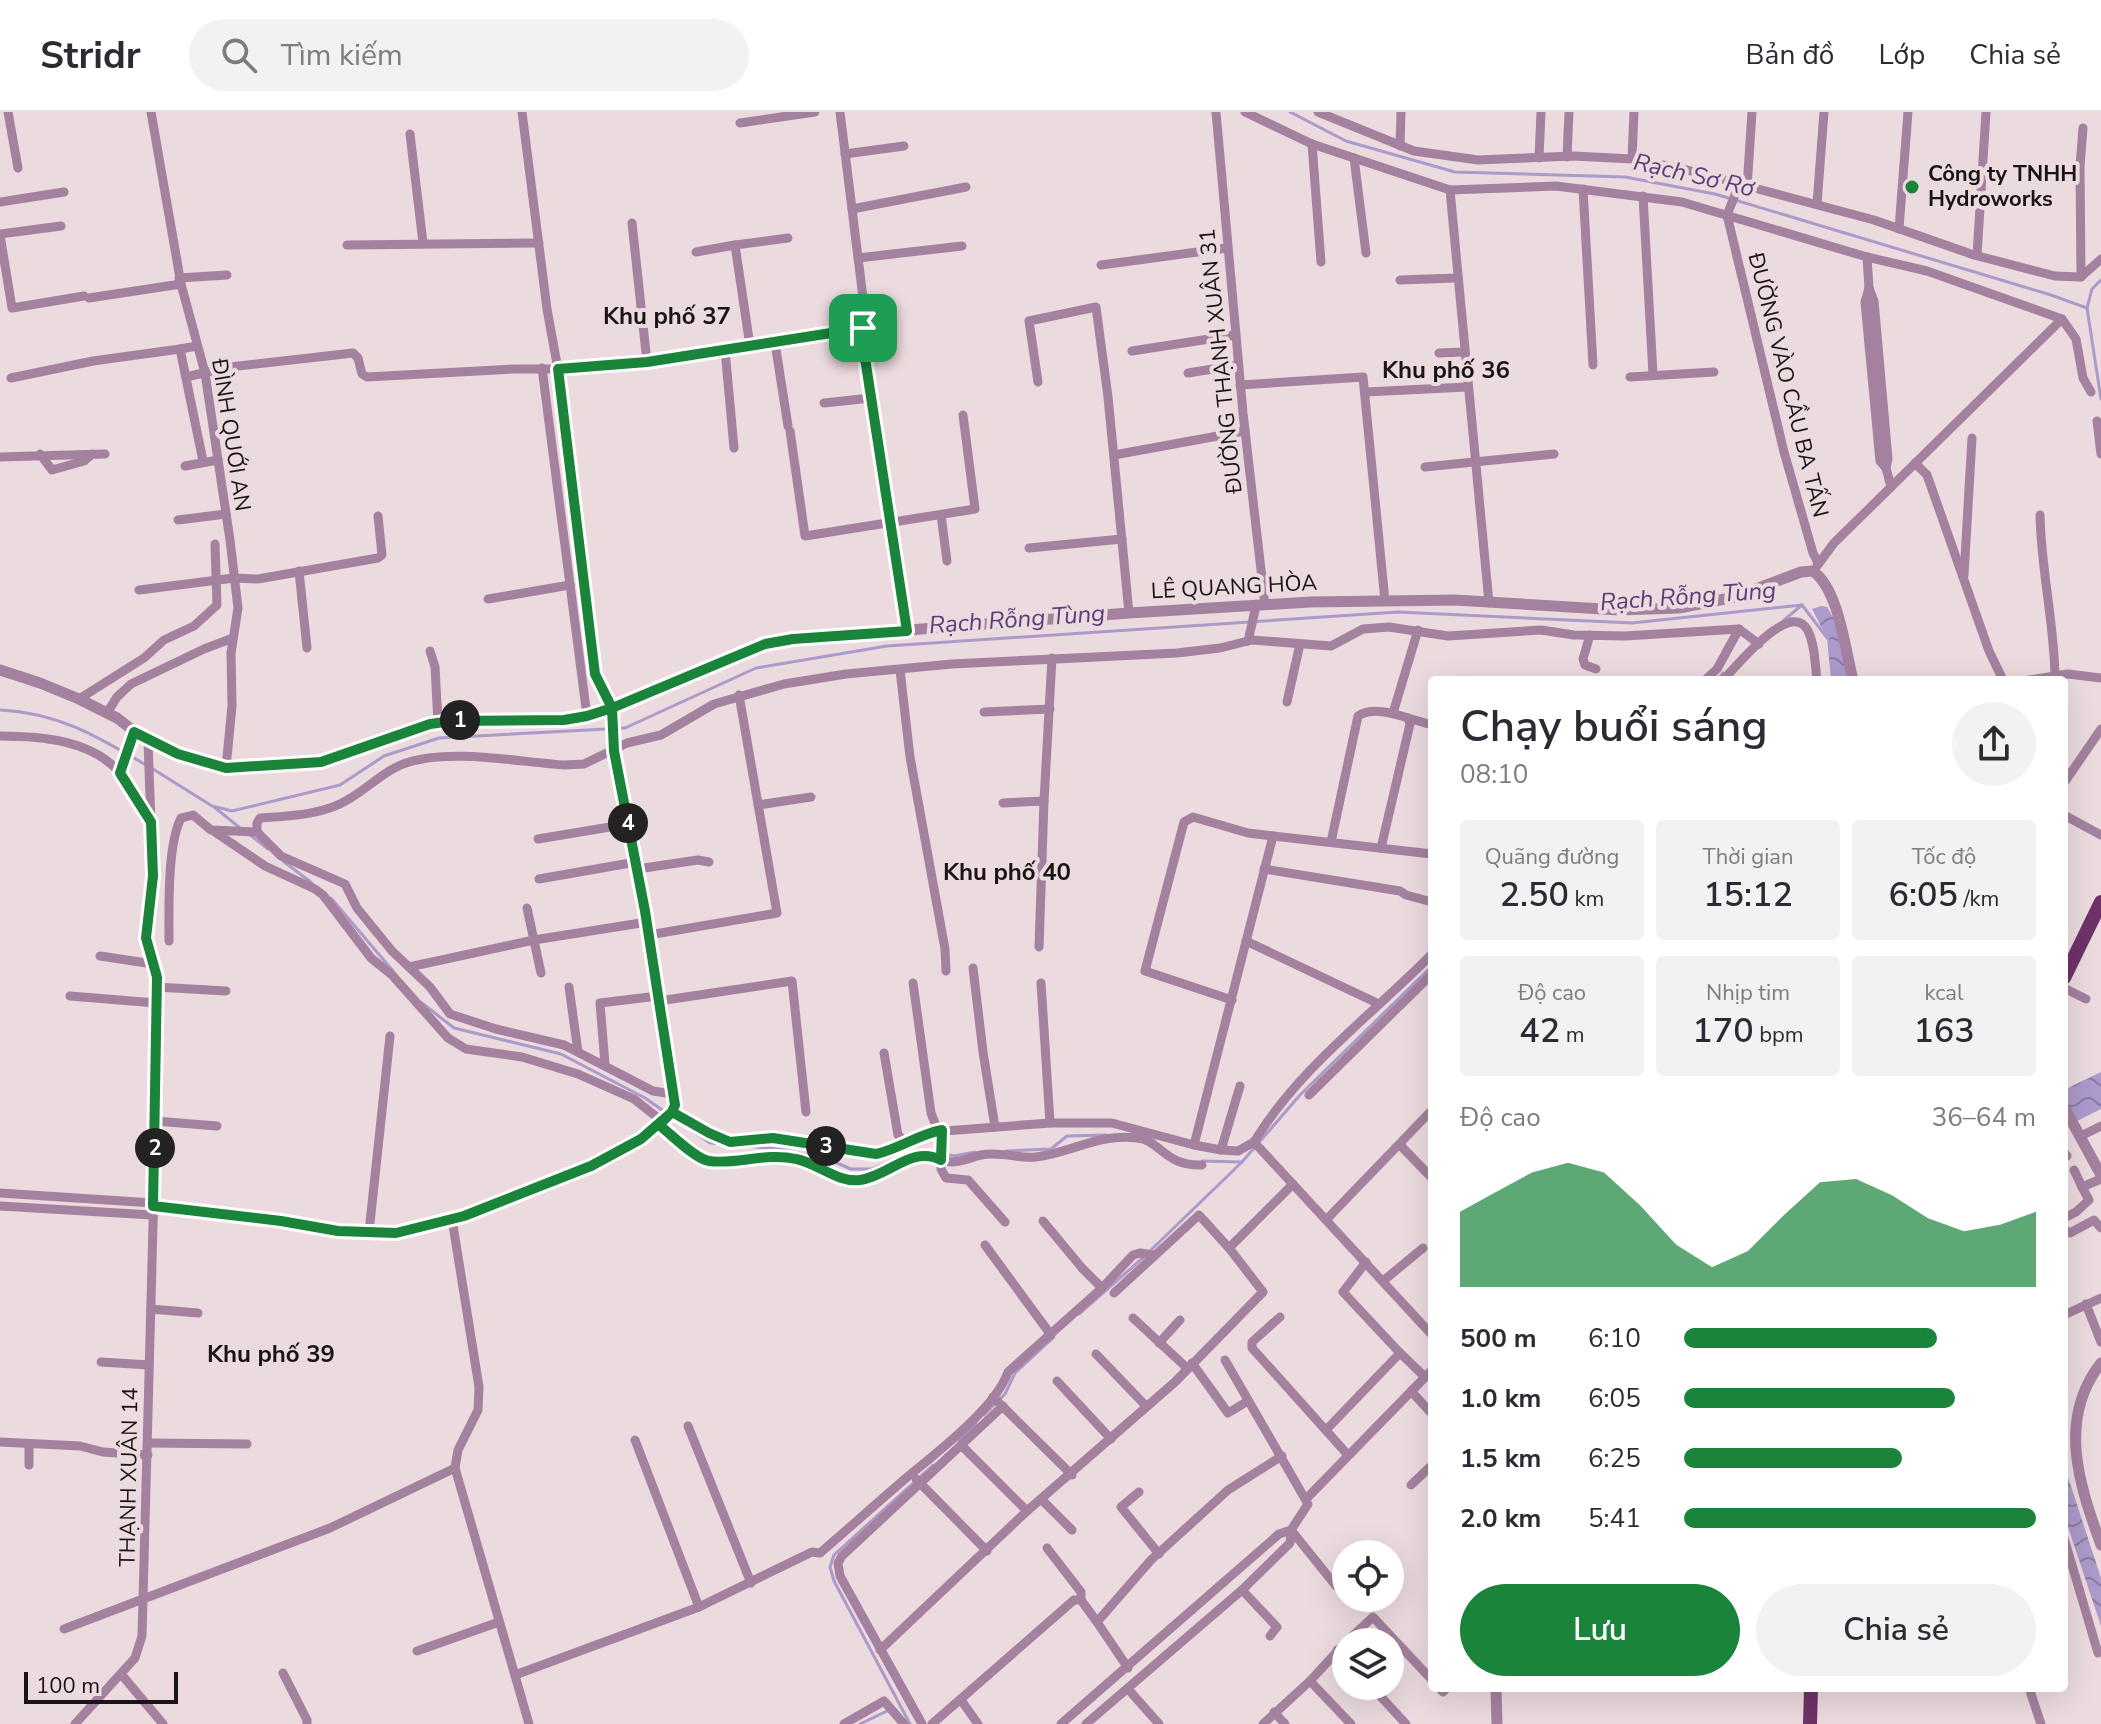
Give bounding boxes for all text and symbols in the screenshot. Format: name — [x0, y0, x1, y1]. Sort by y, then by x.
search box — [189, 19, 749, 91]
text: Stridr — [40, 30, 141, 81]
icon: search — [217, 33, 261, 77]
text: Tìm kiếm — [281, 35, 403, 76]
text: Bản đồ — [1746, 36, 1834, 74]
text: Lớp — [1878, 36, 1925, 74]
text: Chia sẻ — [1969, 36, 2061, 74]
water label: Rạch Sơ Rơ — [1630, 146, 1758, 205]
place label: Công ty TNHH Hydroworks — [1928, 159, 2077, 214]
marker: Công ty TNHH Hydroworks — [1903, 178, 1921, 196]
street label: ĐƯỜNG THẠNH XUÂN 31 — [1192, 227, 1250, 496]
street label: ĐƯỜNG VÀO CẦU BA TẤN — [1740, 248, 1836, 520]
pin — [829, 294, 897, 362]
district label: Khu phố 37 — [603, 300, 731, 332]
icon: arrive — [841, 306, 885, 350]
district label: Khu phố 36 — [1382, 354, 1510, 386]
street label: ĐÌNH QUỚI AN — [204, 356, 258, 513]
street label: LÊ QUANG HÒA — [1150, 568, 1318, 606]
water label: Rạch Rỗng Tùng — [1599, 574, 1777, 618]
water label: Rạch Rỗng Tùng — [928, 597, 1106, 641]
text: Chạy buổi sáng — [1460, 697, 1768, 757]
pin: 1 — [440, 700, 480, 740]
button: share — [1952, 702, 2036, 786]
text: 1 — [453, 705, 467, 735]
text: 08:10 — [1460, 757, 1528, 792]
pin: 4 — [608, 803, 648, 843]
text: 4 — [621, 808, 635, 838]
text: Quãng đường — [1485, 842, 1619, 872]
text: Thời gian — [1703, 842, 1793, 872]
text: Tốc độ — [1912, 842, 1976, 872]
district label: Khu phố 40 — [943, 856, 1071, 888]
text: 2.50 — [1500, 872, 1569, 918]
text: 15:12 — [1703, 872, 1793, 918]
text: 6:05 — [1889, 872, 1958, 918]
text: km — [1569, 884, 1604, 914]
text: /km — [1958, 884, 1999, 914]
text: Độ cao — [1518, 978, 1586, 1008]
text: Nhịp tim — [1706, 978, 1790, 1008]
text: kcal — [1925, 978, 1964, 1008]
text: 42 — [1519, 1008, 1560, 1054]
text: 170 — [1692, 1008, 1754, 1054]
text: 163 — [1913, 1008, 1975, 1054]
text: m — [1560, 1020, 1585, 1050]
text: bpm — [1754, 1020, 1804, 1050]
text: Độ cao — [1460, 1100, 1541, 1135]
text: 36–64 m — [1932, 1100, 2036, 1135]
pin: 3 — [806, 1126, 846, 1166]
pin: 2 — [135, 1128, 175, 1168]
text: 3 — [819, 1131, 833, 1161]
text: 2 — [148, 1133, 162, 1163]
text: 500 m — [1460, 1321, 1537, 1356]
text: 6:10 — [1588, 1321, 1641, 1356]
district label: Khu phố 39 — [207, 1338, 335, 1370]
text: 1.0 km — [1460, 1381, 1541, 1416]
text: 6:05 — [1588, 1381, 1641, 1416]
street label: THẠNH XUÂN 14 — [112, 1387, 146, 1567]
text: 1.5 km — [1460, 1441, 1541, 1476]
text: 6:25 — [1588, 1441, 1641, 1476]
text: 2.0 km — [1460, 1501, 1541, 1536]
text: 5:41 — [1588, 1501, 1641, 1536]
map controls — [1332, 1540, 1404, 1700]
button: locate — [1332, 1540, 1404, 1612]
button: Lưu — [1460, 1584, 1740, 1676]
button: Chia sẻ — [1756, 1584, 2036, 1676]
button: layers — [1332, 1628, 1404, 1700]
scale bar — [24, 1668, 178, 1704]
text: 100 m — [36, 1671, 100, 1701]

